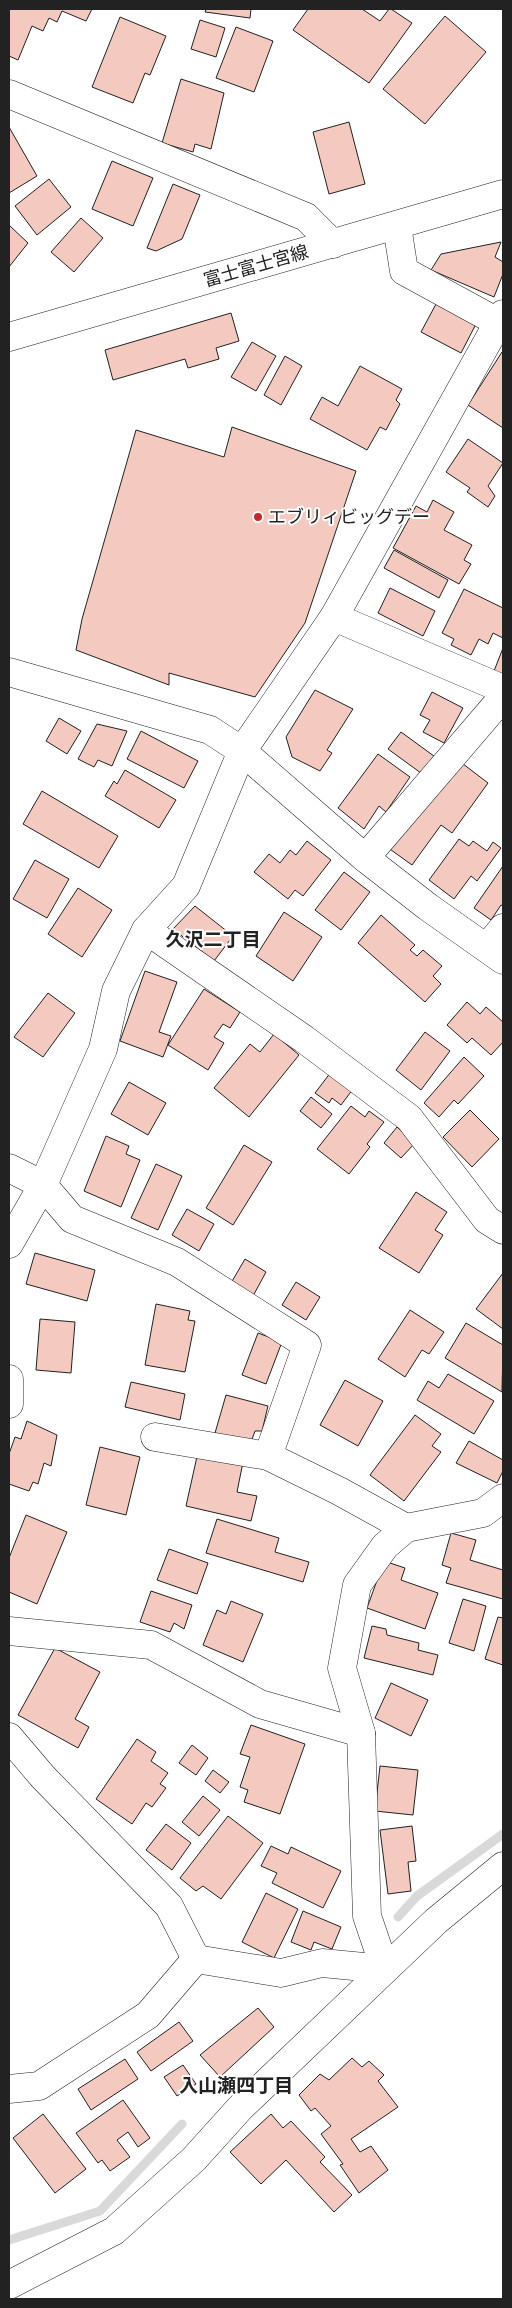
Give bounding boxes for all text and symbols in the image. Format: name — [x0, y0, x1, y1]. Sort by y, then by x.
street label: 富士富士宮線 — [201, 239, 311, 293]
place label: エブリィビッグデー — [268, 504, 430, 530]
marker: エブリィビッグデー — [252, 511, 264, 523]
district label: 久沢二丁目 — [165, 926, 261, 953]
district label: 入山瀬四丁目 — [179, 2072, 293, 2099]

